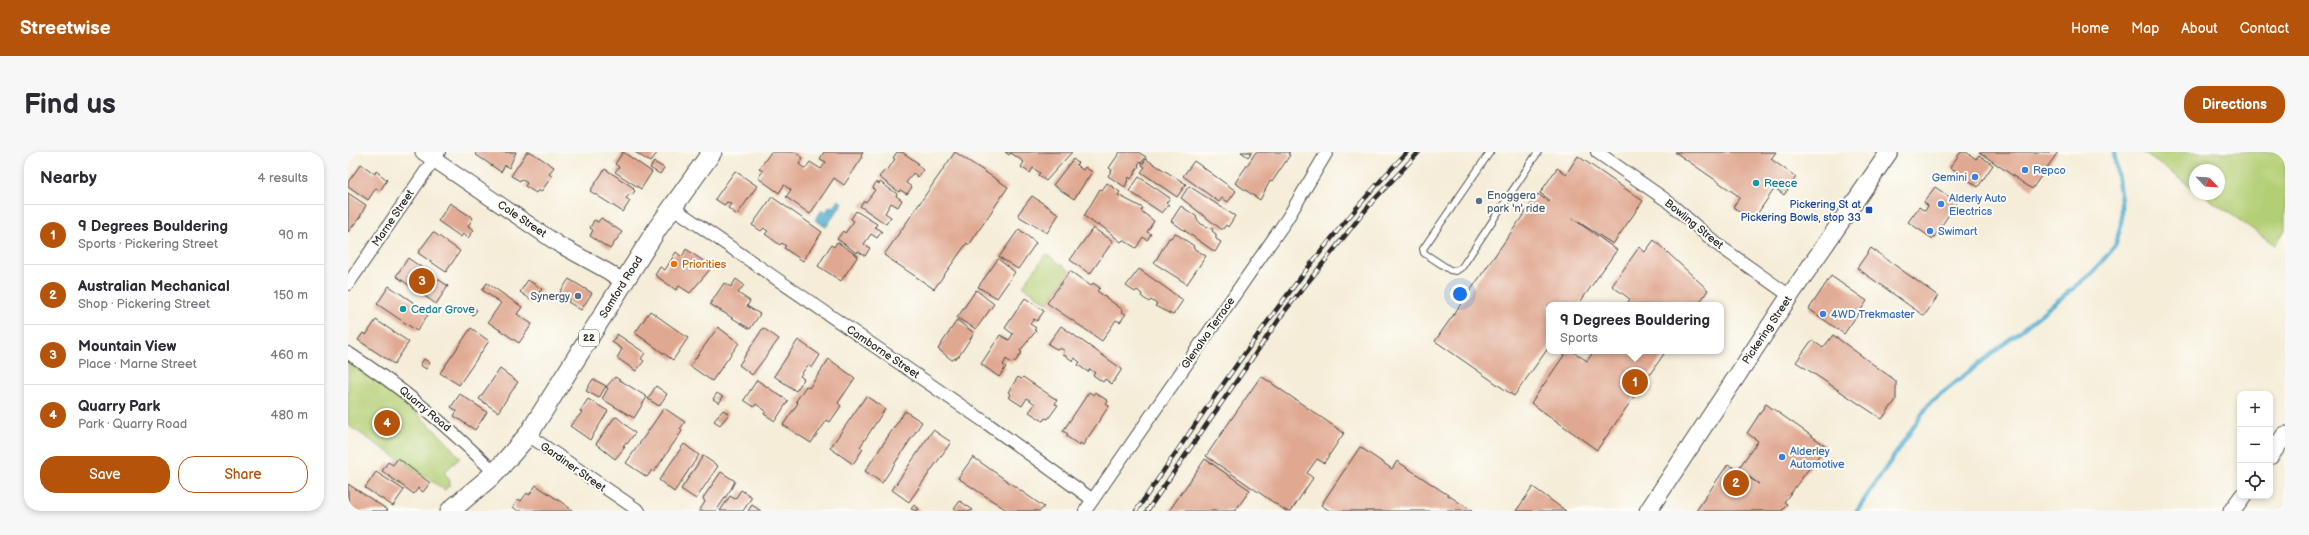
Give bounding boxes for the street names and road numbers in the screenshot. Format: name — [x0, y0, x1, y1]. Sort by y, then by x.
street label: Marne Street — [369, 187, 417, 249]
street label: Bowling Street — [1662, 196, 1726, 252]
street label: Cole Street — [495, 198, 549, 240]
street label: Samford Road — [597, 253, 645, 321]
street label: Pickering Street — [1739, 293, 1795, 366]
street label: Glenalva Terrace — [1178, 294, 1238, 371]
street label: Camborne Street — [844, 323, 923, 382]
road number: 22 — [579, 330, 599, 346]
street label: Quarry Road — [397, 384, 453, 434]
street label: Gardiner Street — [538, 440, 609, 495]

